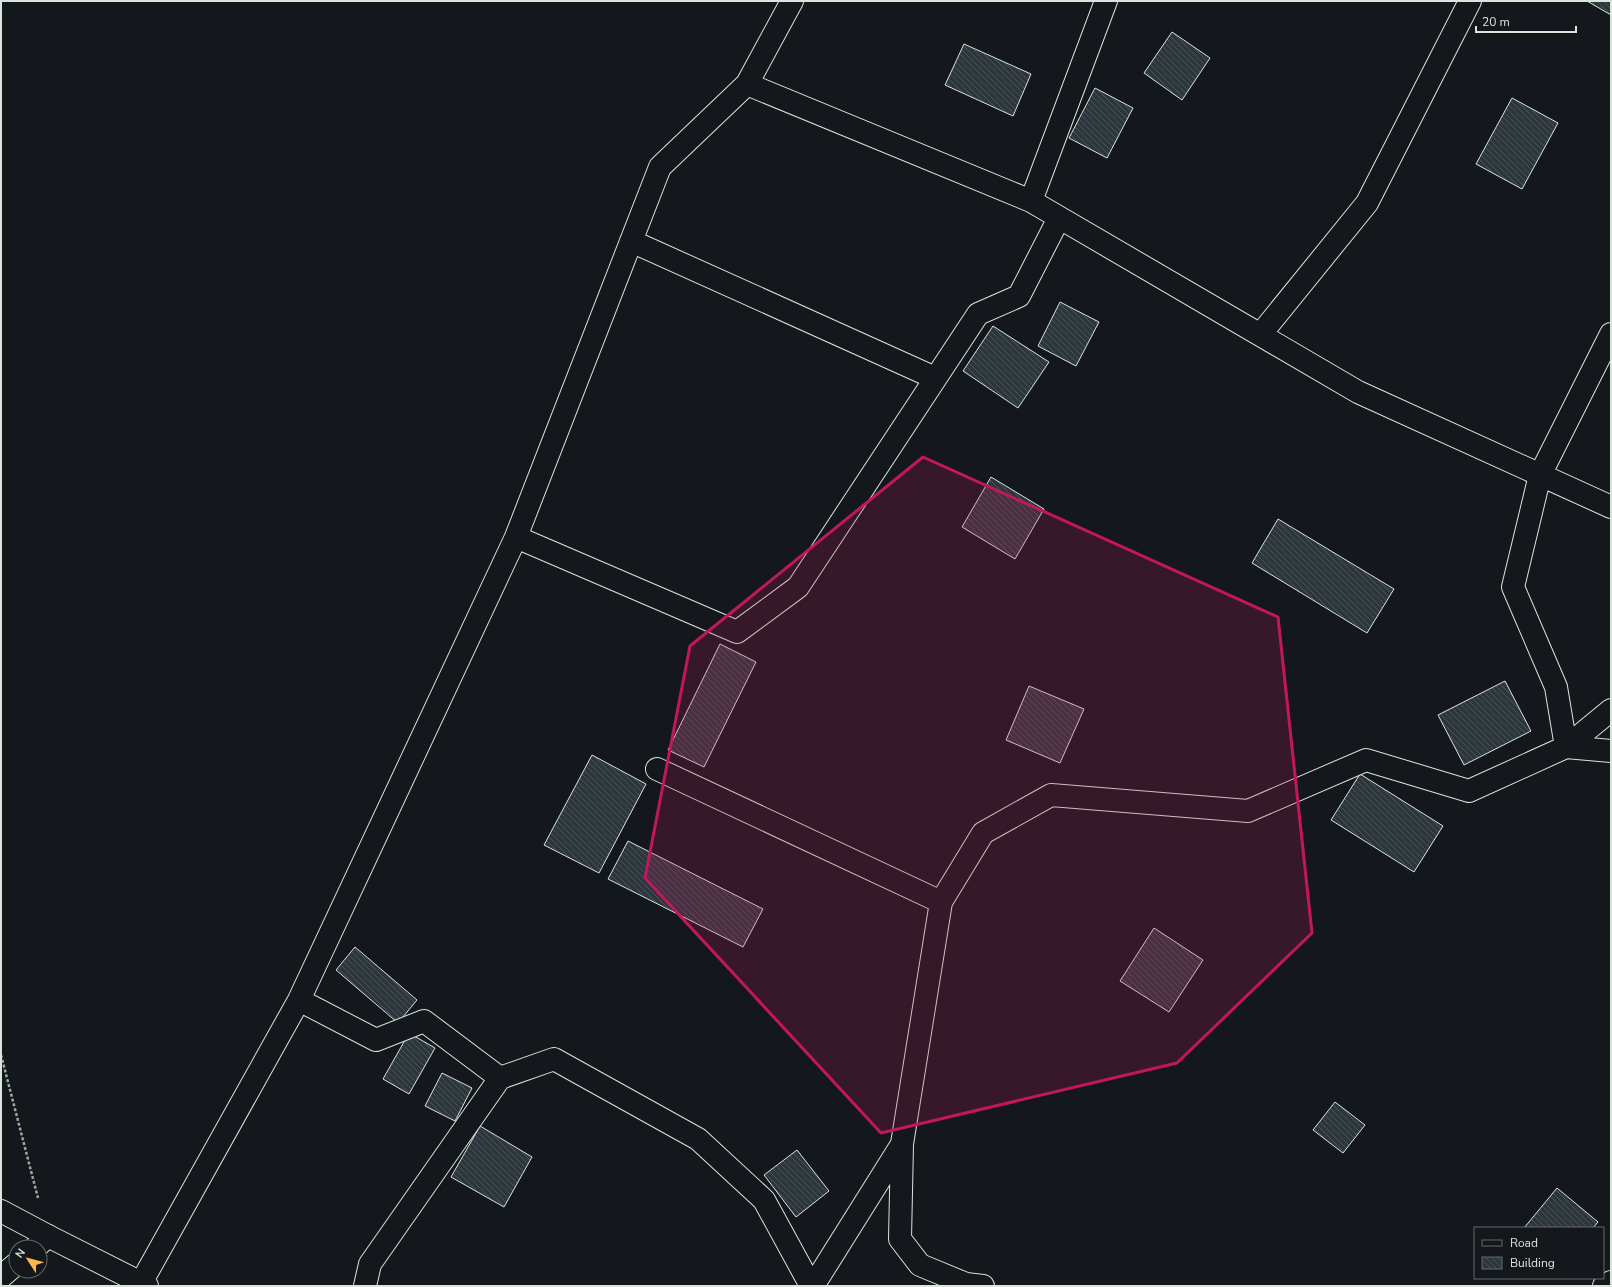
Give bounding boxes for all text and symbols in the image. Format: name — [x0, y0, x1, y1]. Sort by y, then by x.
scale bar — [1476, 8, 1576, 34]
text: 20 m — [1482, 14, 1510, 30]
legend — [1474, 1227, 1604, 1279]
text: Road — [1510, 1235, 1538, 1251]
north arrow — [8, 1239, 48, 1279]
text: N — [12, 1246, 29, 1261]
text: Building — [1510, 1255, 1555, 1271]

